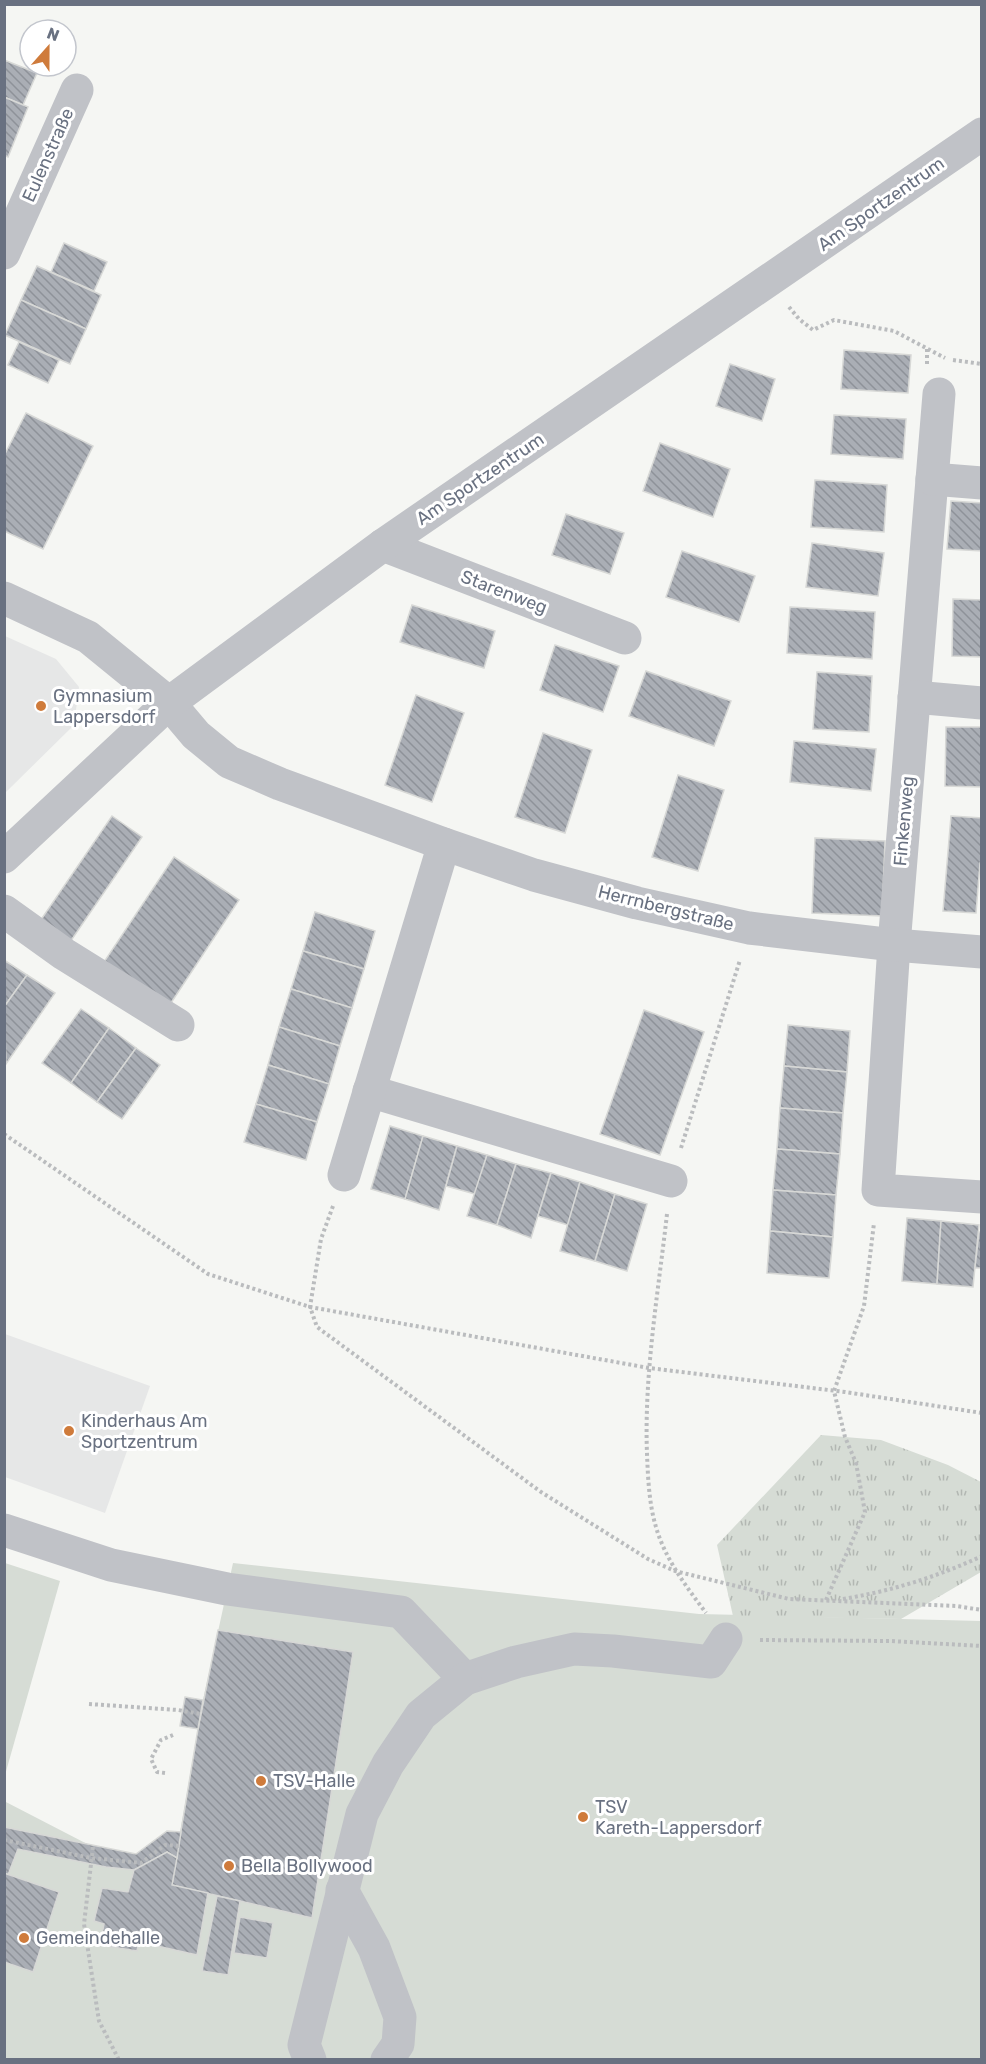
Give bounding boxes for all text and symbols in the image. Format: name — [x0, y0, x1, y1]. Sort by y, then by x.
north arrow — [18, 18, 78, 78]
text: N — [44, 24, 62, 45]
street label: Eulenstraße — [18, 105, 78, 205]
street label: Am Sportzentrum — [814, 152, 948, 256]
street label: Am Sportzentrum — [412, 428, 548, 530]
street label: Starenweg — [458, 565, 550, 619]
place label: Gymnasium Lappersdorf — [53, 685, 156, 728]
marker: Gymnasium Lappersdorf — [34, 699, 48, 713]
street label: Finkenweg — [889, 775, 919, 867]
street label: Herrnbergstraße — [596, 880, 736, 936]
place label: Kinderhaus Am Sportzentrum — [81, 1410, 208, 1453]
marker: Kinderhaus Am Sportzentrum — [62, 1424, 76, 1438]
place label: TSV-Halle — [273, 1770, 355, 1792]
marker: TSV-Halle — [254, 1774, 268, 1788]
place label: TSV Kareth-Lappersdorf — [595, 1796, 761, 1839]
marker: TSV Kareth-Lappersdorf — [576, 1810, 590, 1824]
place label: Bella Bollywood — [241, 1855, 373, 1877]
marker: Bella Bollywood — [222, 1859, 236, 1873]
place label: Gemeindehalle — [36, 1927, 160, 1949]
marker: Gemeindehalle — [17, 1931, 31, 1945]

